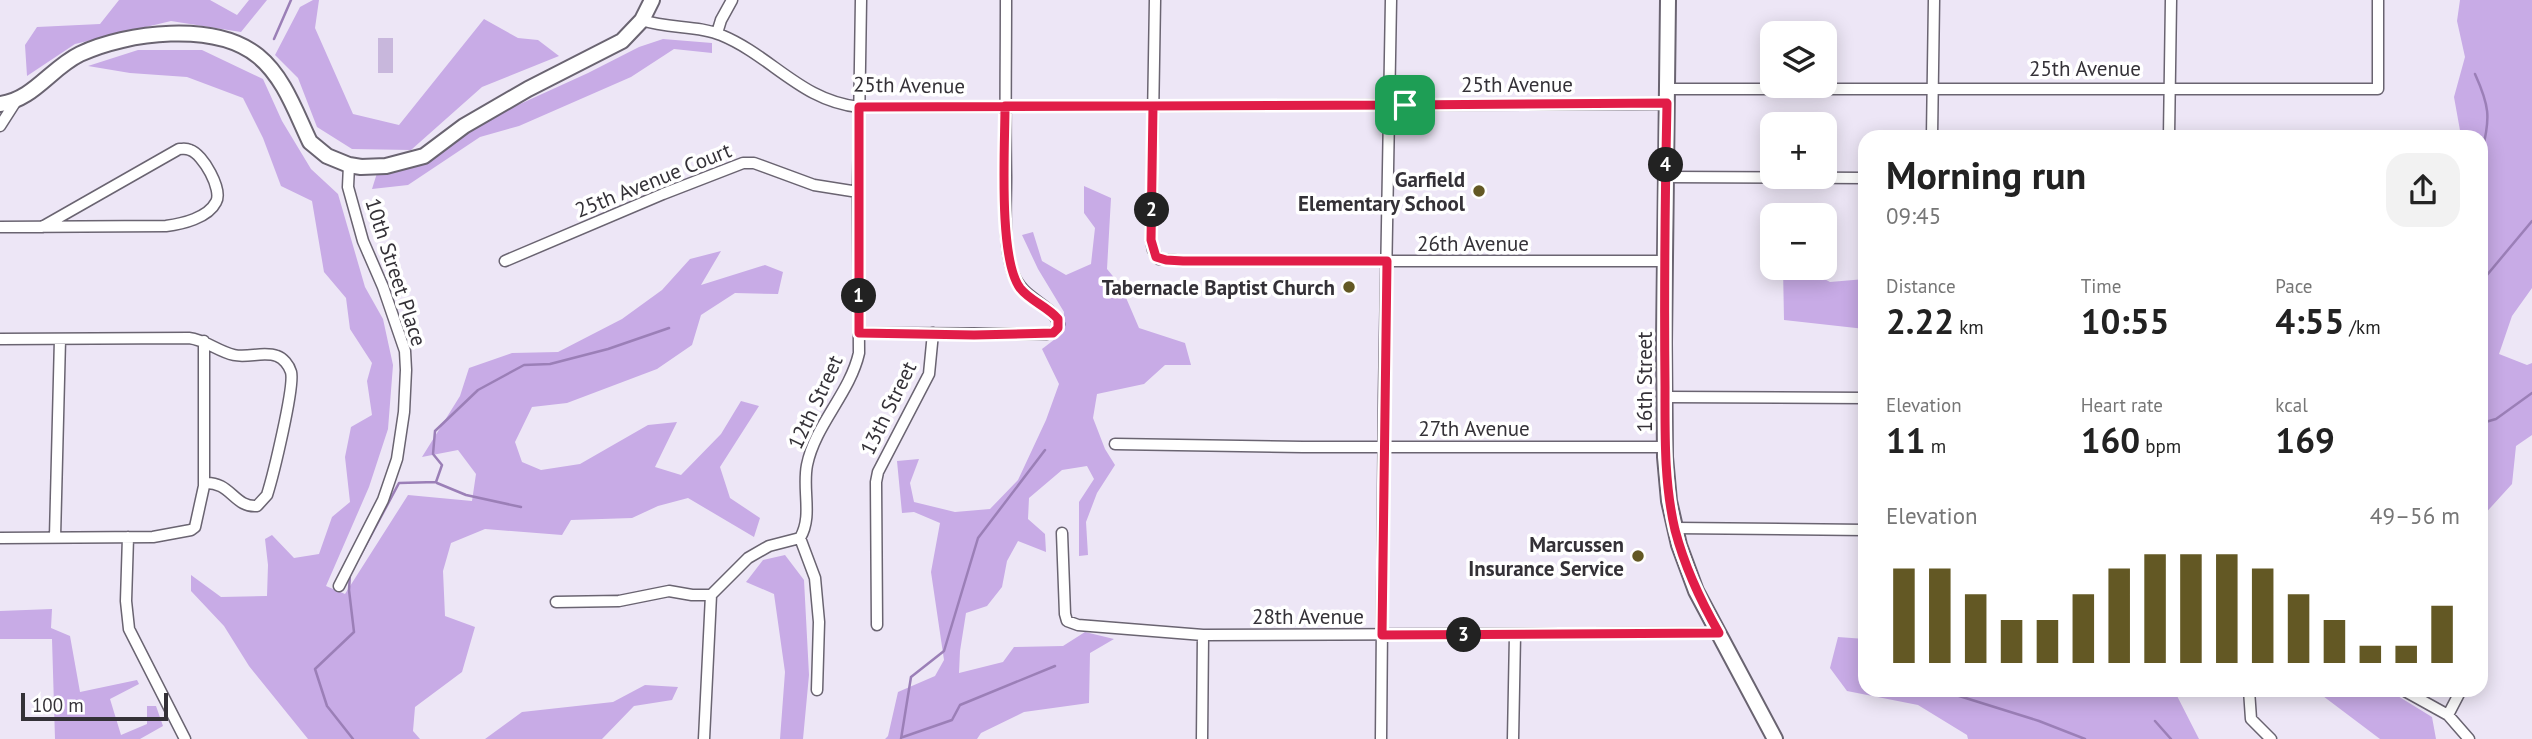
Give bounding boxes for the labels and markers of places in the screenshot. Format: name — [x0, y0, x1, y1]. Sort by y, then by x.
pin — [1375, 75, 1435, 135]
pin: 4 — [1648, 148, 1684, 182]
place label: Garfield Elementary School — [1298, 166, 1466, 217]
marker: Garfield Elementary School — [1471, 183, 1487, 199]
pin: 2 — [1134, 192, 1170, 228]
place label: Tabernacle Baptist Church — [1102, 274, 1335, 301]
pin: 1 — [842, 278, 876, 314]
marker: Tabernacle Baptist Church — [1341, 279, 1357, 295]
place label: Marcussen Insurance Service — [1468, 531, 1624, 582]
marker: Marcussen Insurance Service — [1630, 548, 1646, 564]
pin: 3 — [1446, 618, 1482, 652]

